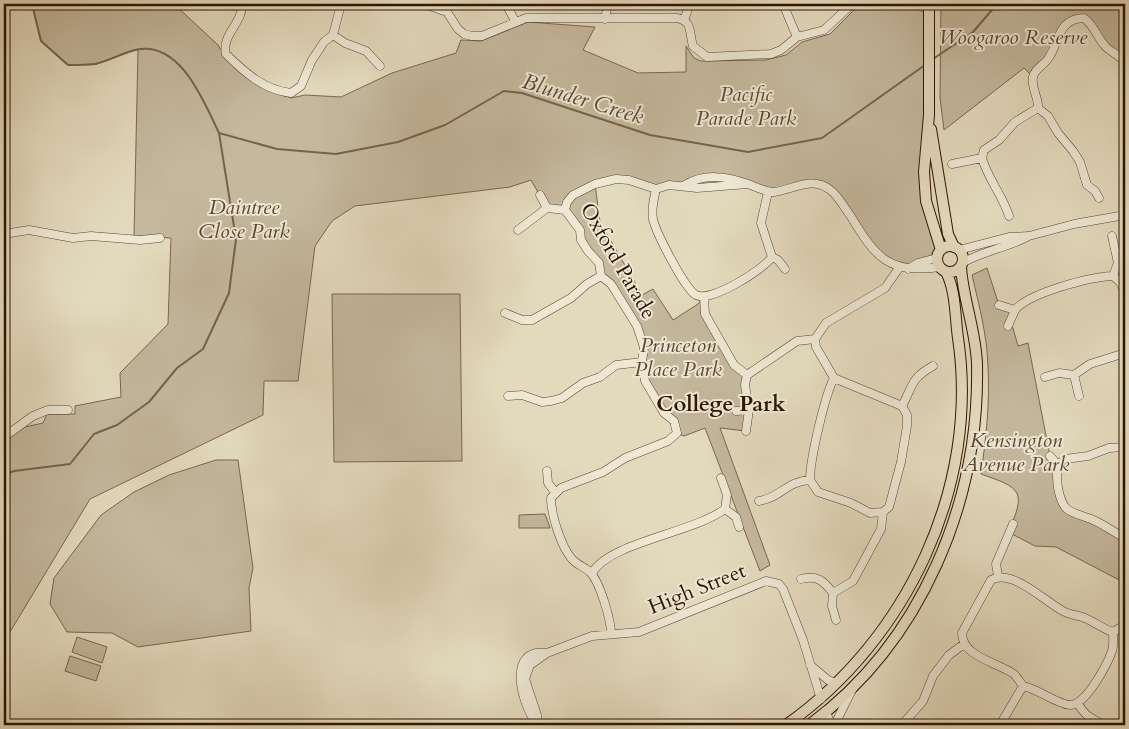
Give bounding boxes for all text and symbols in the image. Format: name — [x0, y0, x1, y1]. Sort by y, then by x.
park label: Woogaroo Reserve — [939, 23, 1088, 52]
water label: Blunder Creek — [519, 66, 647, 132]
park label: Pacific Parade Park — [696, 80, 797, 133]
park label: Daintree Close Park — [198, 193, 290, 246]
street label: Oxford Parade — [573, 198, 663, 324]
park label: Princeton Place Park — [634, 331, 722, 384]
district label: College Park — [656, 389, 786, 419]
park label: Kensington Avenue Park — [962, 426, 1070, 479]
street label: High Street — [644, 556, 750, 622]

